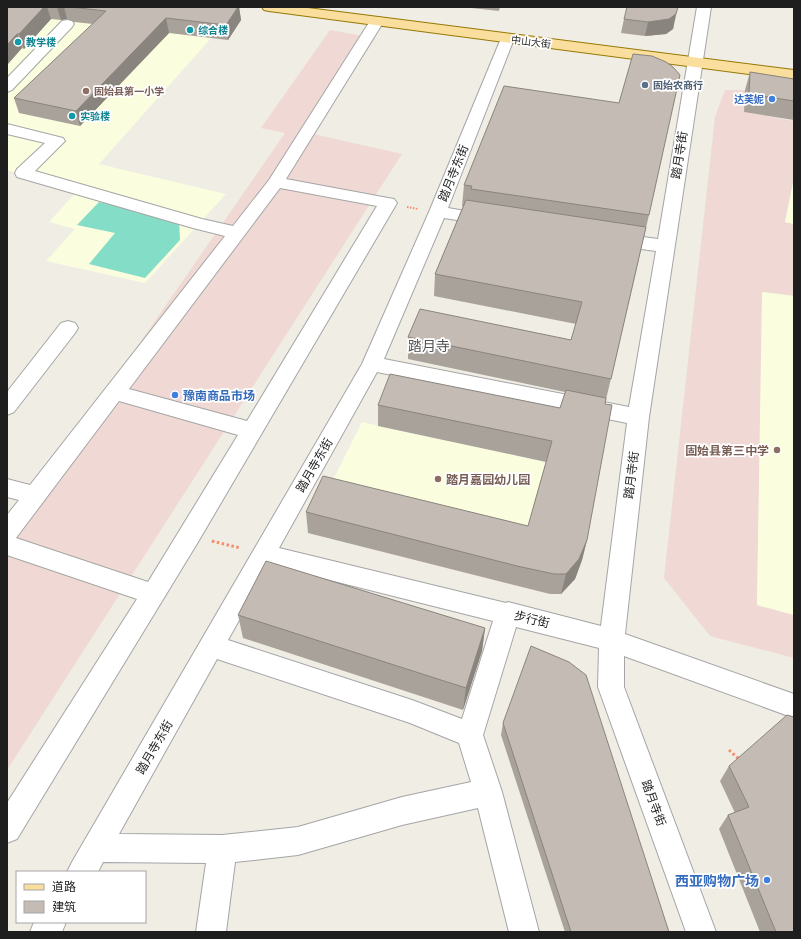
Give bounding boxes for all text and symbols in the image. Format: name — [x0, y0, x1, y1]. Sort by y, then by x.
place label: 综合楼 — [198, 23, 228, 38]
marker: 综合楼 — [185, 25, 195, 35]
street label: 中山大街 — [510, 32, 552, 52]
place label: 教学楼 — [26, 35, 56, 50]
marker: 教学楼 — [13, 37, 23, 47]
place label: 固始农商行 — [653, 78, 703, 93]
marker: 固始农商行 — [640, 80, 650, 90]
place label: 固始县第一小学 — [94, 84, 164, 99]
marker: 固始县第一小学 — [81, 86, 91, 96]
place label: 达芙妮 — [734, 92, 764, 107]
marker: 达芙妮 — [767, 94, 777, 104]
place label: 实验楼 — [80, 109, 110, 124]
marker: 实验楼 — [67, 111, 77, 121]
street label: 踏月寺街 — [666, 130, 692, 180]
street label: 踏月寺东街 — [433, 142, 473, 204]
district label: 踏月寺 — [408, 335, 450, 356]
place label: 豫南商品市场 — [183, 386, 255, 405]
marker: 豫南商品市场 — [170, 390, 180, 400]
street label: 踏月寺东街 — [291, 434, 337, 496]
place label: 固始县第三中学 — [685, 441, 769, 460]
marker: 固始县第三中学 — [772, 445, 782, 455]
street label: 踏月寺街 — [619, 450, 643, 500]
place label: 踏月嘉园幼儿园 — [446, 470, 530, 489]
marker: 踏月嘉园幼儿园 — [433, 474, 443, 484]
street label: 步行街 — [512, 605, 552, 633]
street label: 踏月寺东街 — [131, 716, 177, 778]
street label: 踏月寺街 — [637, 777, 671, 829]
place label: 西亚购物广场 — [675, 870, 759, 891]
legend — [16, 871, 146, 923]
marker: 西亚购物广场 — [762, 875, 772, 885]
text: 道路 — [52, 877, 76, 896]
text: 建筑 — [52, 897, 76, 916]

